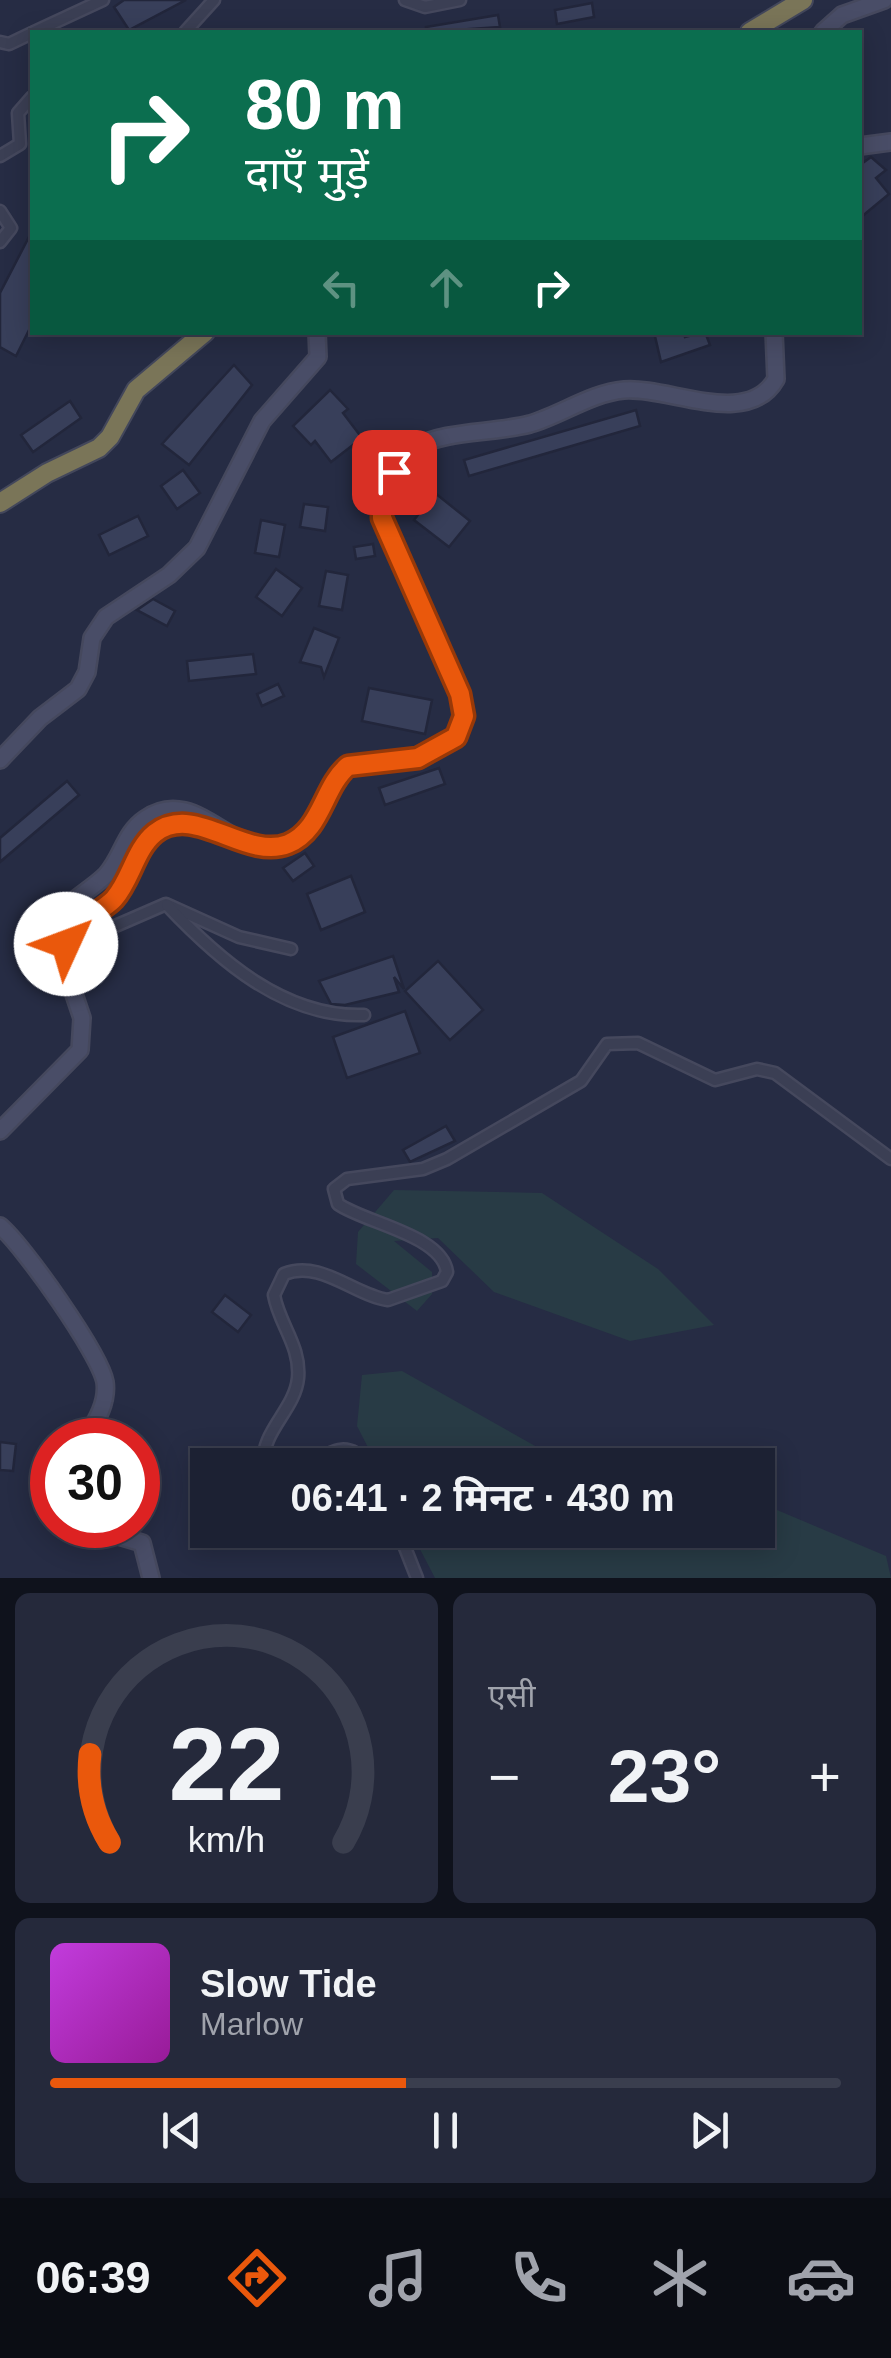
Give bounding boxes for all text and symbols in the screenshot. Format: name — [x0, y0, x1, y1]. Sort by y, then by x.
text: 80 m — [245, 66, 405, 144]
icon: right — [80, 70, 210, 200]
text: दाएँ मुड़ें — [245, 148, 369, 199]
icon: left — [314, 260, 369, 315]
icon: ahead — [419, 260, 474, 315]
icon: right — [524, 260, 579, 315]
pin — [352, 430, 437, 515]
icon: arrive — [367, 445, 422, 500]
position arrow — [14, 892, 118, 996]
speed limit sign: 30 — [30, 1418, 160, 1548]
text: 06:41 · 2 मिनट · 430 m — [291, 1477, 674, 1519]
text: एसी — [488, 1678, 536, 1714]
text: 22 — [169, 1706, 284, 1822]
text: 23° — [608, 1734, 721, 1818]
text: − — [488, 1746, 520, 1808]
text: + — [809, 1746, 841, 1808]
text: km/h — [188, 1820, 265, 1860]
text: Slow Tide — [200, 1963, 377, 2005]
text: Marlow — [200, 2006, 303, 2042]
icon: previous — [154, 2103, 209, 2158]
icon: pause — [418, 2103, 473, 2158]
icon: next — [682, 2103, 737, 2158]
icon: directions — [222, 2243, 292, 2313]
icon: music — [363, 2243, 433, 2313]
icon: phone — [504, 2243, 574, 2313]
icon: climate — [645, 2243, 715, 2313]
icon: car — [786, 2243, 856, 2313]
text: 06:39 — [35, 2252, 151, 2303]

